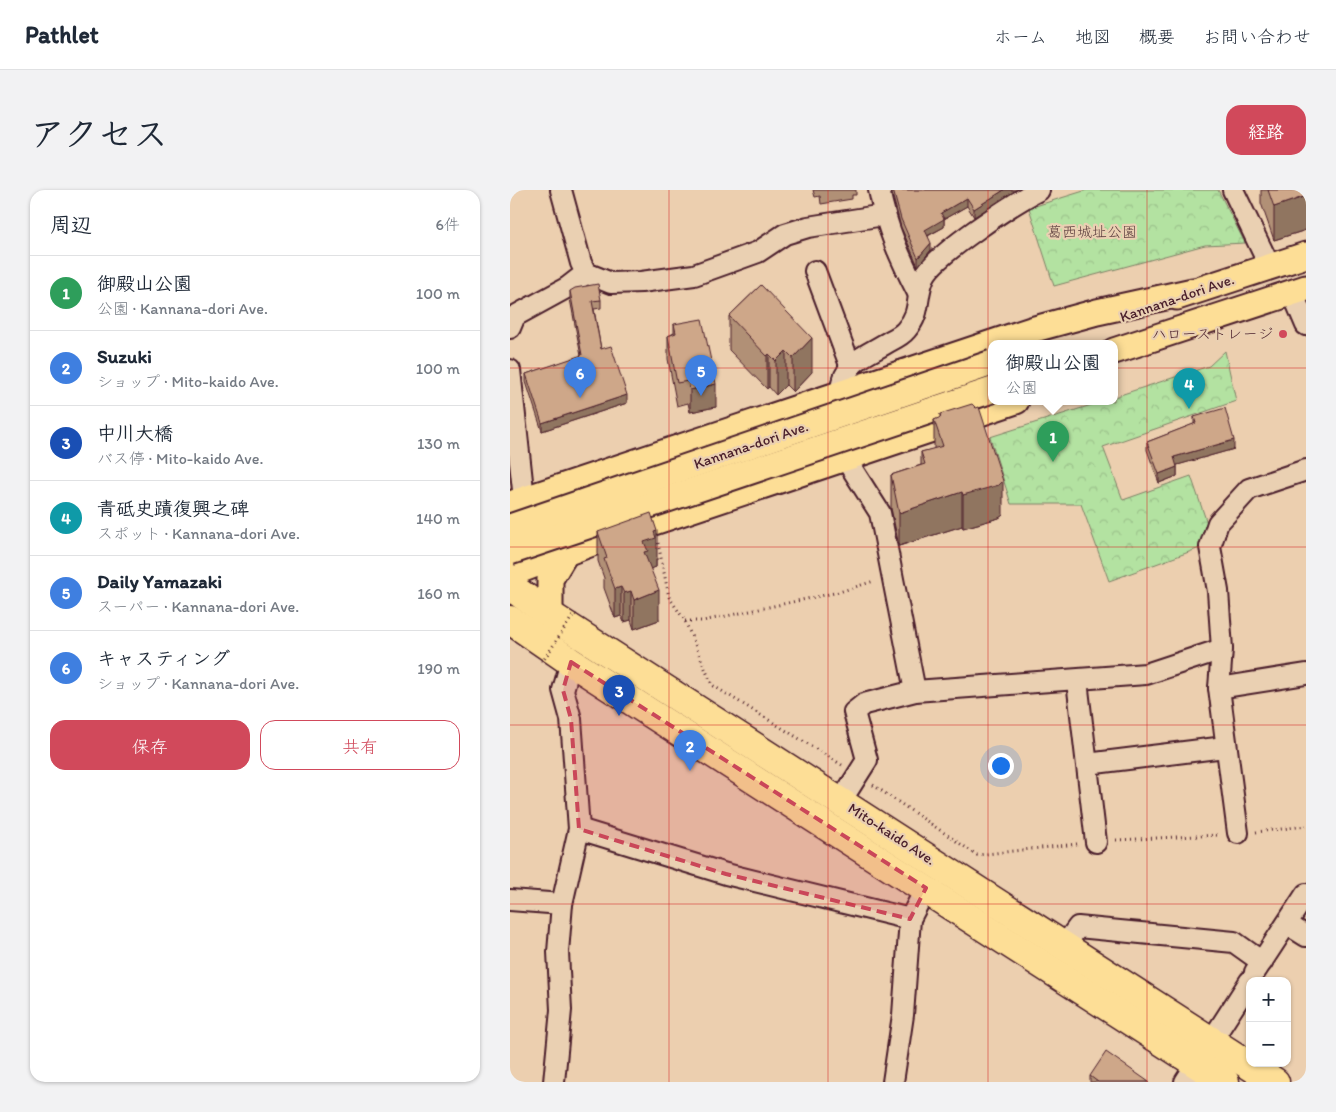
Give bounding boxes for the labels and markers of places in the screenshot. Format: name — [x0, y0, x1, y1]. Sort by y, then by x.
place label: ハローストレージ — [1152, 325, 1273, 343]
marker: ハローストレージ — [1277, 328, 1289, 340]
pin: 5 — [685, 355, 717, 396]
pin: 6 — [564, 357, 596, 398]
pin: 4 — [1173, 368, 1205, 409]
pin: 1 — [1037, 421, 1069, 462]
pin: 3 — [603, 675, 635, 716]
pin: 2 — [674, 730, 706, 771]

